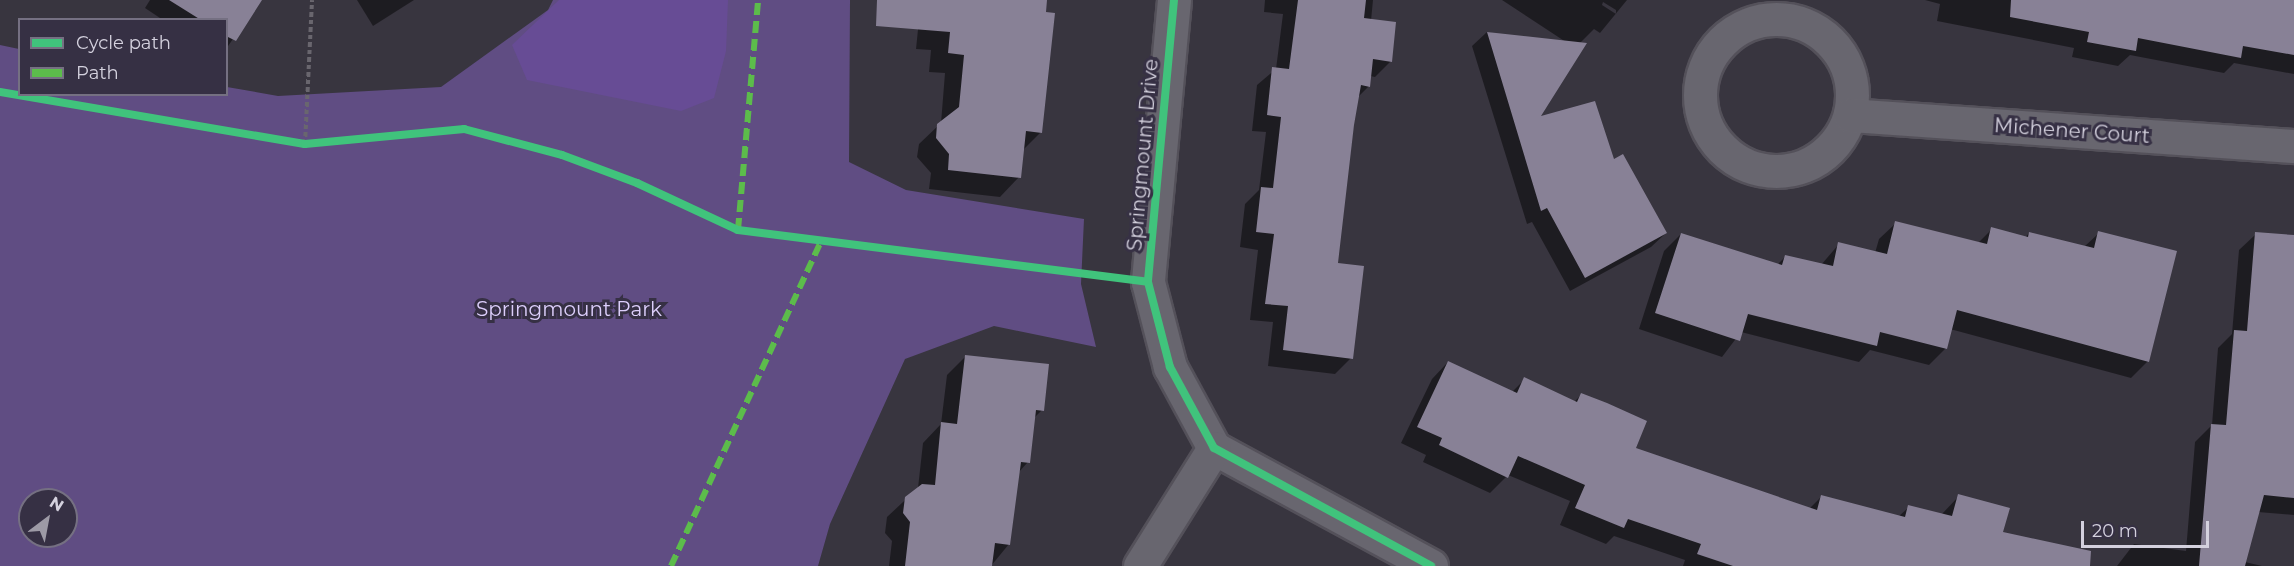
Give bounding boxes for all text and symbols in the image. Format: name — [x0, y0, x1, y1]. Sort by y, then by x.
legend — [18, 18, 228, 96]
text: Cycle path — [76, 32, 171, 54]
street label: Springmount Drive — [1123, 58, 1163, 252]
text: Path — [76, 62, 119, 84]
street label: Michener Court — [1993, 114, 2151, 148]
park label: Springmount Park — [476, 297, 662, 321]
north arrow — [18, 488, 78, 548]
text: N — [46, 493, 67, 515]
scale bar — [2084, 509, 2212, 547]
text: 20 m — [2092, 520, 2138, 542]

